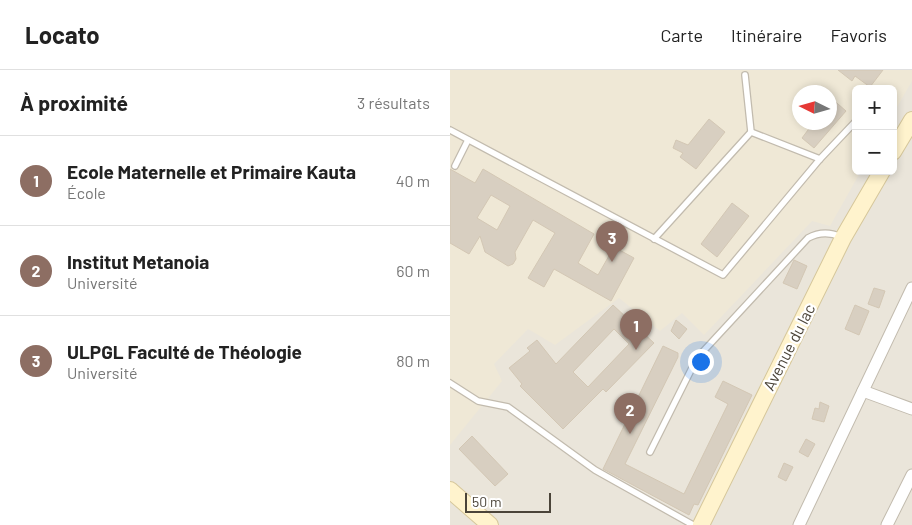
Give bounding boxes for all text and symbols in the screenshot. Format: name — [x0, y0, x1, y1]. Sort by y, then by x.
text: Locato — [25, 20, 100, 49]
text: Carte — [660, 24, 703, 46]
text: Itinéraire — [731, 24, 802, 46]
text: Favoris — [830, 24, 887, 46]
north arrow — [792, 85, 837, 130]
map controls — [852, 85, 897, 175]
button: + — [852, 85, 897, 130]
text: À proximité — [20, 90, 128, 115]
text: 3 résultats — [357, 93, 430, 112]
button: − — [852, 130, 897, 175]
text: Ecole Maternelle et Primaire Kauta — [67, 160, 356, 183]
text: 1 — [33, 171, 39, 190]
text: 40 m — [396, 171, 430, 190]
text: École — [67, 183, 106, 202]
pin: 3 — [596, 221, 628, 262]
text: Institut Metanoia — [67, 250, 209, 273]
text: 2 — [32, 261, 40, 280]
text: 60 m — [396, 261, 430, 280]
text: Université — [67, 273, 138, 292]
street label: Avenue du lac — [759, 300, 819, 393]
pin: 1 — [620, 309, 652, 350]
text: ULPGL Faculté de Théologie — [67, 340, 302, 363]
your location — [688, 349, 714, 375]
text: 3 — [32, 351, 40, 370]
text: 80 m — [396, 351, 430, 370]
text: Université — [67, 363, 138, 382]
pin: 2 — [614, 393, 646, 434]
scale bar — [465, 490, 551, 513]
text: 50 m — [472, 493, 501, 510]

